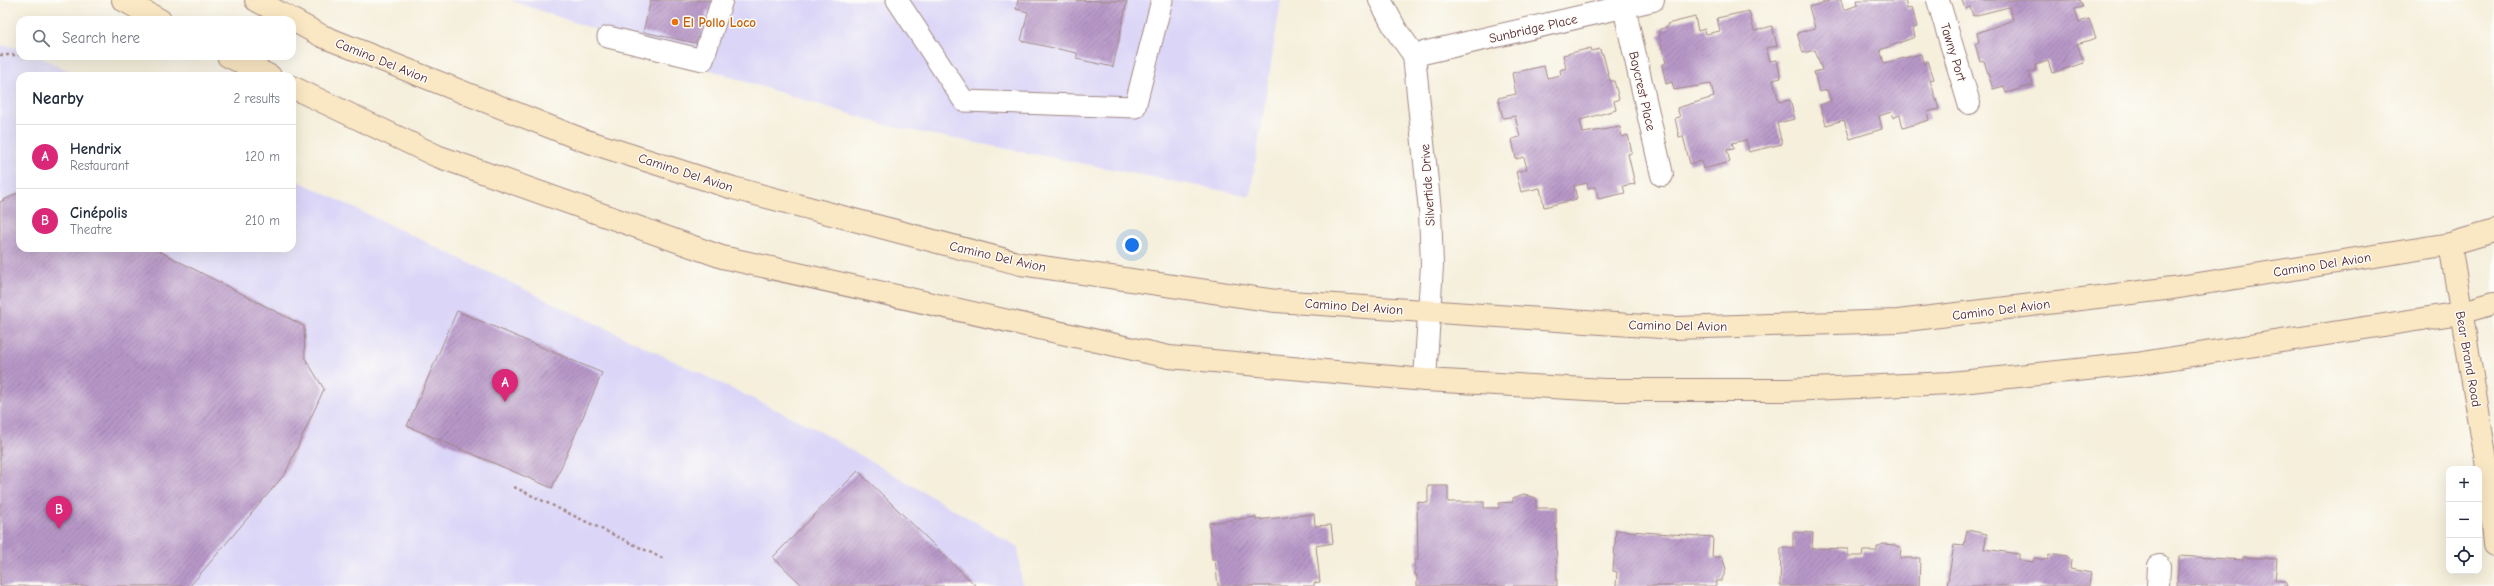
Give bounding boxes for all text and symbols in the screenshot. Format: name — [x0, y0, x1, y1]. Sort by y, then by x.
street label: Sunbridge Place — [1487, 11, 1579, 46]
place label: El Pollo Loco — [683, 15, 756, 30]
search box — [16, 16, 296, 60]
marker: El Pollo Loco — [670, 17, 680, 27]
street label: Tawny Port — [1938, 21, 1970, 84]
icon: search — [30, 27, 52, 49]
text: Search here — [62, 29, 140, 47]
street label: Camino Del Avion — [333, 35, 430, 86]
street label: Baycrest Place — [1626, 50, 1659, 133]
text: Nearby — [32, 89, 83, 108]
text: 2 results — [233, 91, 280, 106]
text: Hendrix — [70, 140, 121, 158]
street label: Silvertide Drive — [1417, 143, 1438, 226]
text: A — [41, 149, 49, 164]
text: 120 m — [245, 149, 280, 164]
street label: Camino Del Avion — [637, 150, 735, 195]
text: Restaurant — [70, 158, 129, 173]
text: Cinépolis — [70, 204, 127, 222]
text: B — [41, 213, 49, 228]
text: 210 m — [245, 213, 280, 228]
text: Theatre — [70, 222, 112, 237]
your location — [1122, 235, 1142, 255]
street label: Camino Del Avion — [948, 238, 1048, 275]
street label: Camino Del Avion — [2272, 249, 2372, 280]
street label: Camino Del Avion — [1304, 296, 1404, 317]
street label: Camino Del Avion — [1951, 296, 2051, 323]
street label: Bear Brand Road — [2453, 310, 2484, 408]
street label: Camino Del Avion — [1629, 317, 1727, 334]
pin: A — [492, 369, 518, 402]
map controls — [2446, 466, 2482, 574]
button: + — [2446, 466, 2482, 502]
pin: B — [46, 496, 72, 529]
button: − — [2446, 502, 2482, 538]
button: locate — [2446, 538, 2482, 574]

